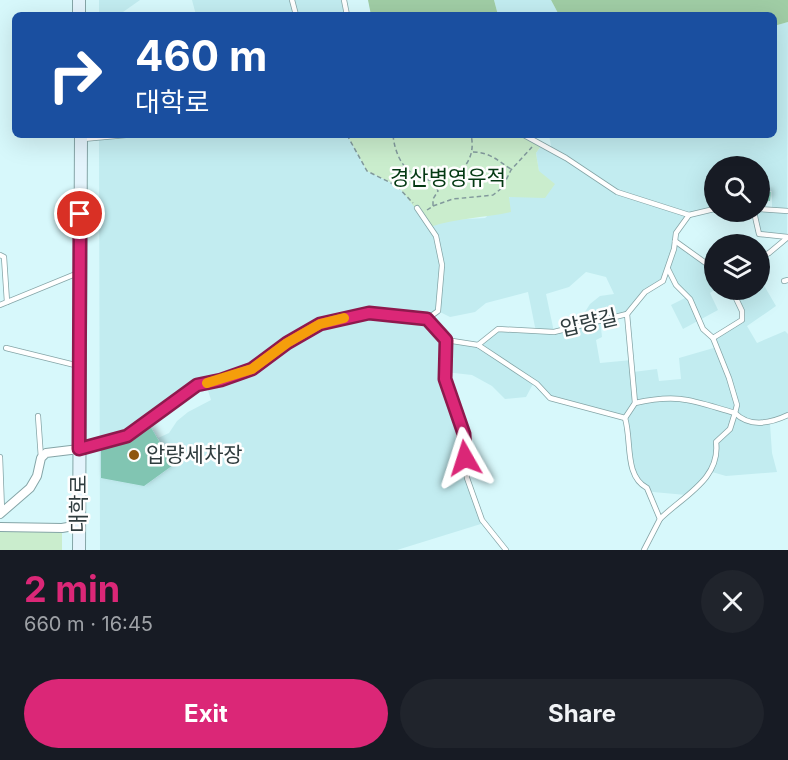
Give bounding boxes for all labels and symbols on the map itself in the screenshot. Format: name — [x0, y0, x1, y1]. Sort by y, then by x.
park label: 경산병영유적 — [390, 165, 506, 190]
pin — [54, 188, 105, 239]
street label: 압량길 — [558, 304, 620, 341]
position arrow — [433, 426, 497, 490]
place label: 압량세차장 — [146, 442, 243, 467]
marker: 압량세차장 — [127, 448, 141, 462]
street label: 대학로 — [66, 475, 91, 533]

